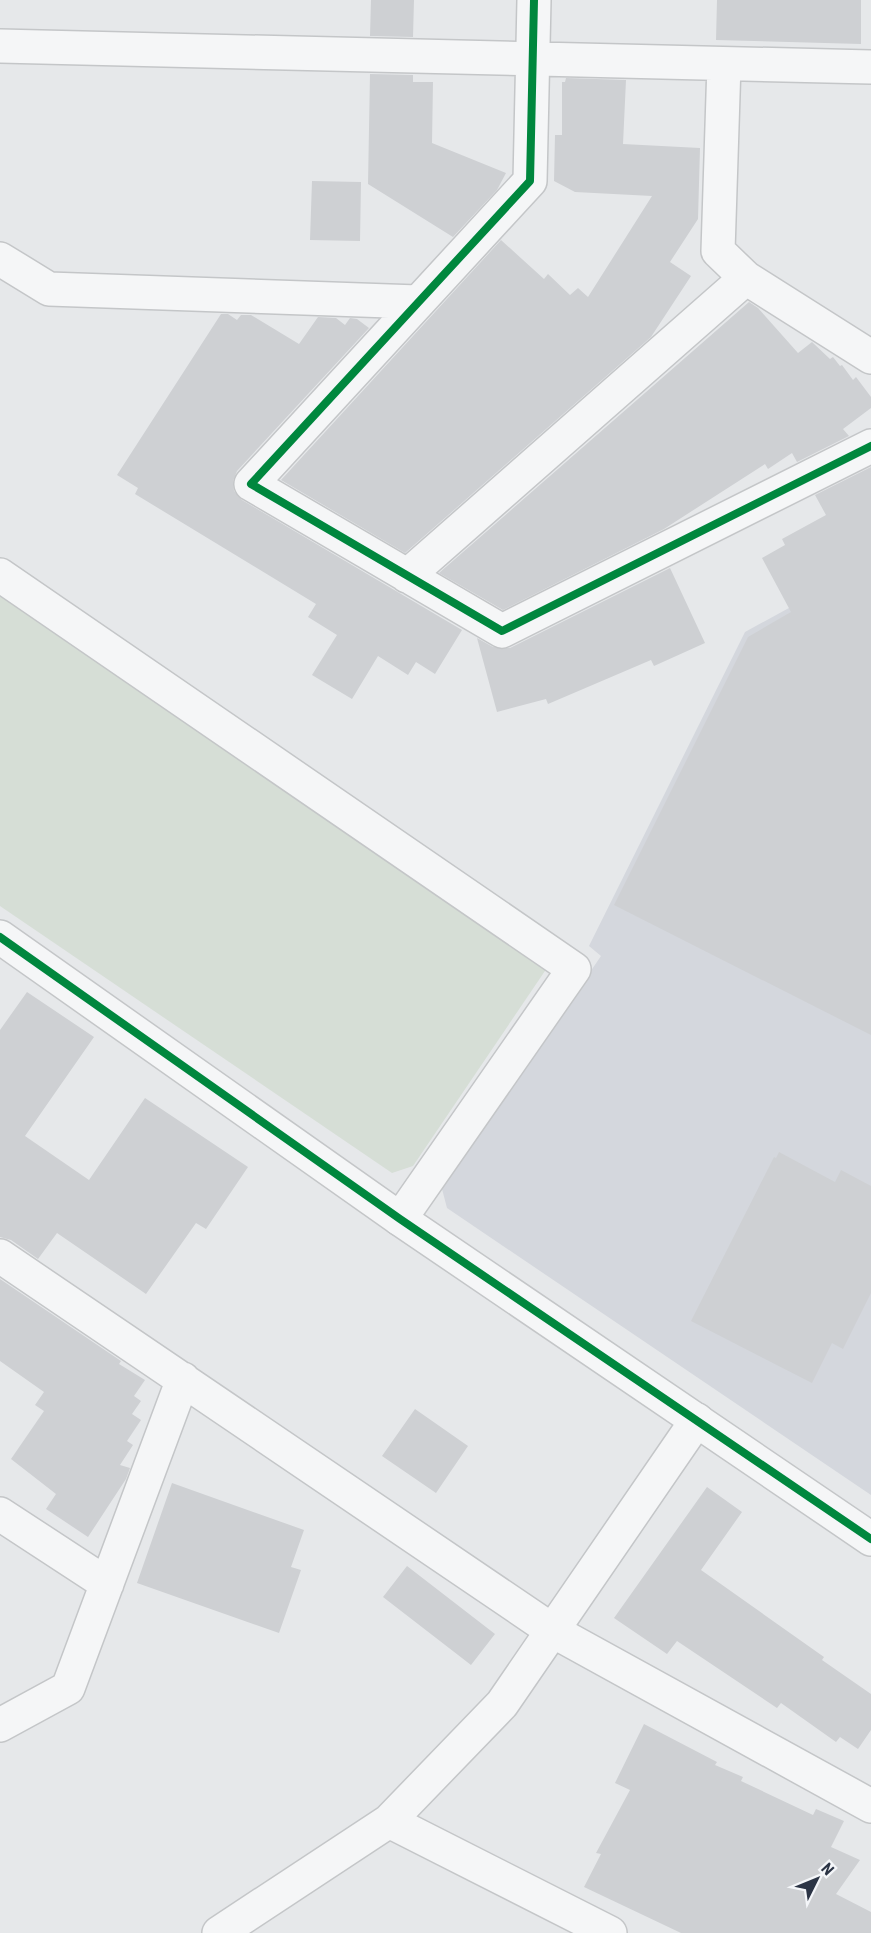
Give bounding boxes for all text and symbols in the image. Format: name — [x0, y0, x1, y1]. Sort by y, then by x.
north arrow — [787, 1849, 847, 1909]
text: N — [817, 1859, 838, 1879]

